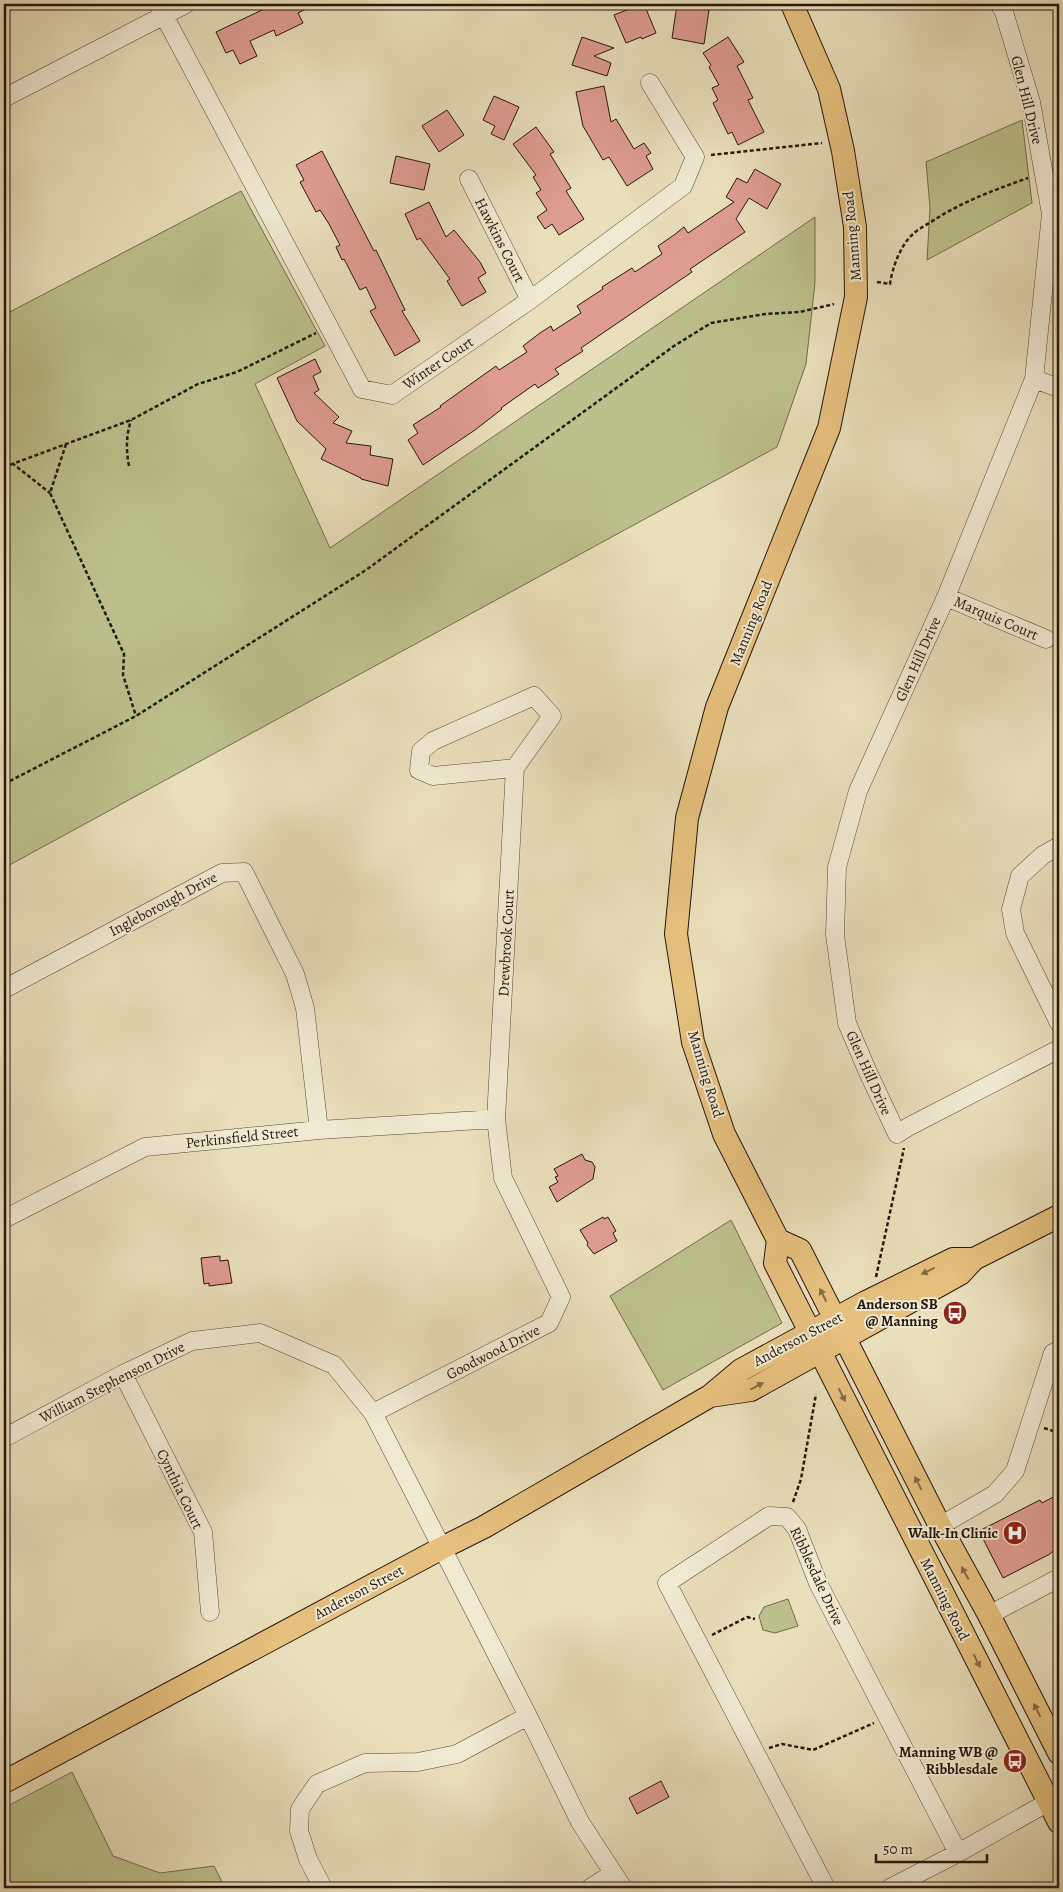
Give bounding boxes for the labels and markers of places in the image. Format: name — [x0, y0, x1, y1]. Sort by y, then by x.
place label: Anderson SB @ Manning — [856, 1294, 938, 1331]
bus stop icon: Anderson SB @ Manning — [942, 1300, 968, 1326]
hospital icon: Walk-In Clinic — [1002, 1520, 1028, 1546]
place label: Walk-In Clinic — [907, 1523, 998, 1543]
place label: Manning WB @ Ribblesdale — [899, 1742, 998, 1779]
bus stop icon: Manning WB @ Ribblesdale — [1002, 1748, 1028, 1774]

